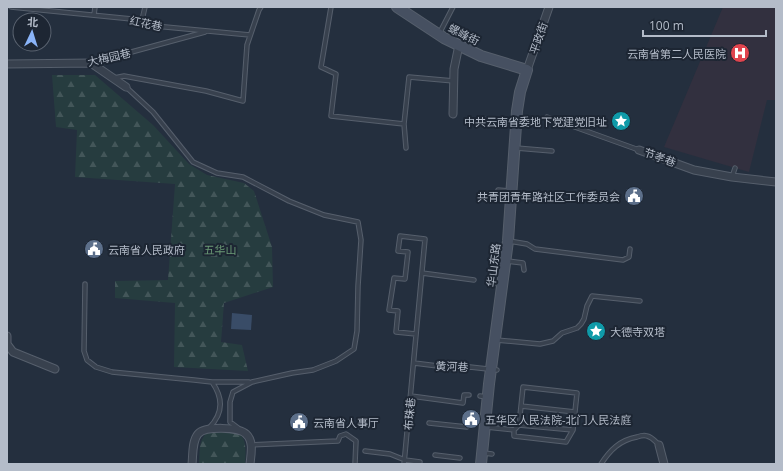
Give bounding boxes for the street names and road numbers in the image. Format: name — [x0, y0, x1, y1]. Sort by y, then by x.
street label: 红花巷 — [128, 12, 164, 34]
street label: 螺峰街 — [446, 20, 482, 48]
street label: 平政街 — [526, 20, 550, 56]
street label: 大梅园巷 — [86, 45, 132, 69]
street label: 节孝巷 — [642, 144, 678, 170]
street label: 华山东路 — [483, 242, 503, 288]
street label: 黄河巷 — [435, 358, 469, 374]
street label: 布珠巷 — [400, 397, 418, 431]

